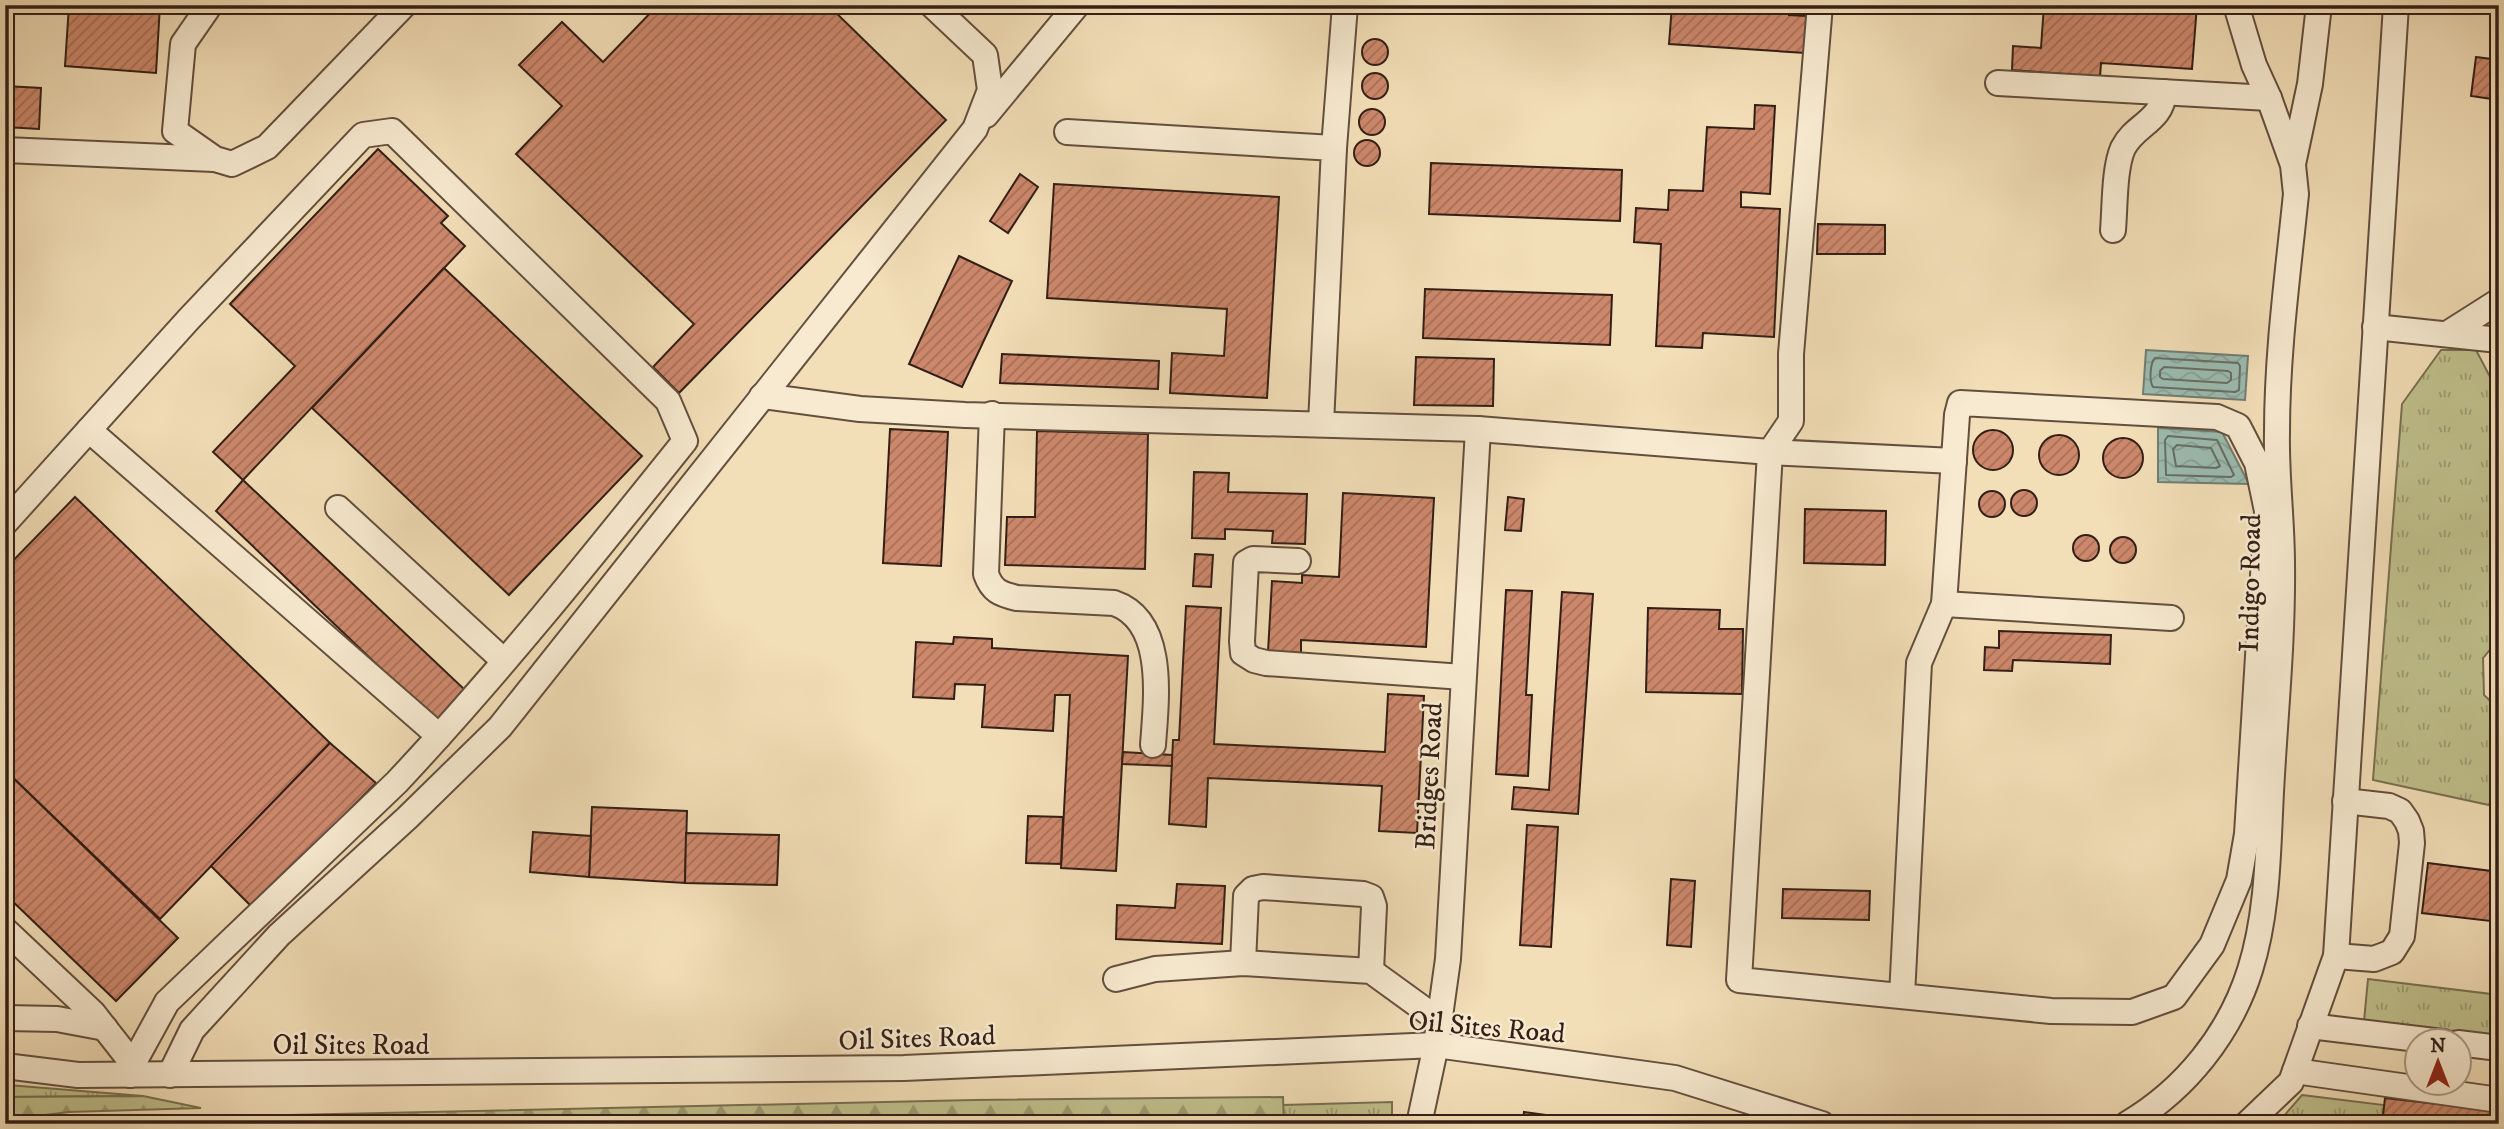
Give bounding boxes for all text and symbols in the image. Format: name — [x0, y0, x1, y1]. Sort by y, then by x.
street label: Indigo Road — [2232, 513, 2269, 653]
street label: Bridges Road — [1408, 701, 1451, 851]
street label: Oil Sites Road — [1407, 1003, 1567, 1052]
street label: Oil Sites Road — [838, 1018, 996, 1059]
street label: Oil Sites Road — [272, 1028, 430, 1063]
north arrow — [2402, 1028, 2472, 1098]
text: N — [2430, 1035, 2446, 1058]

